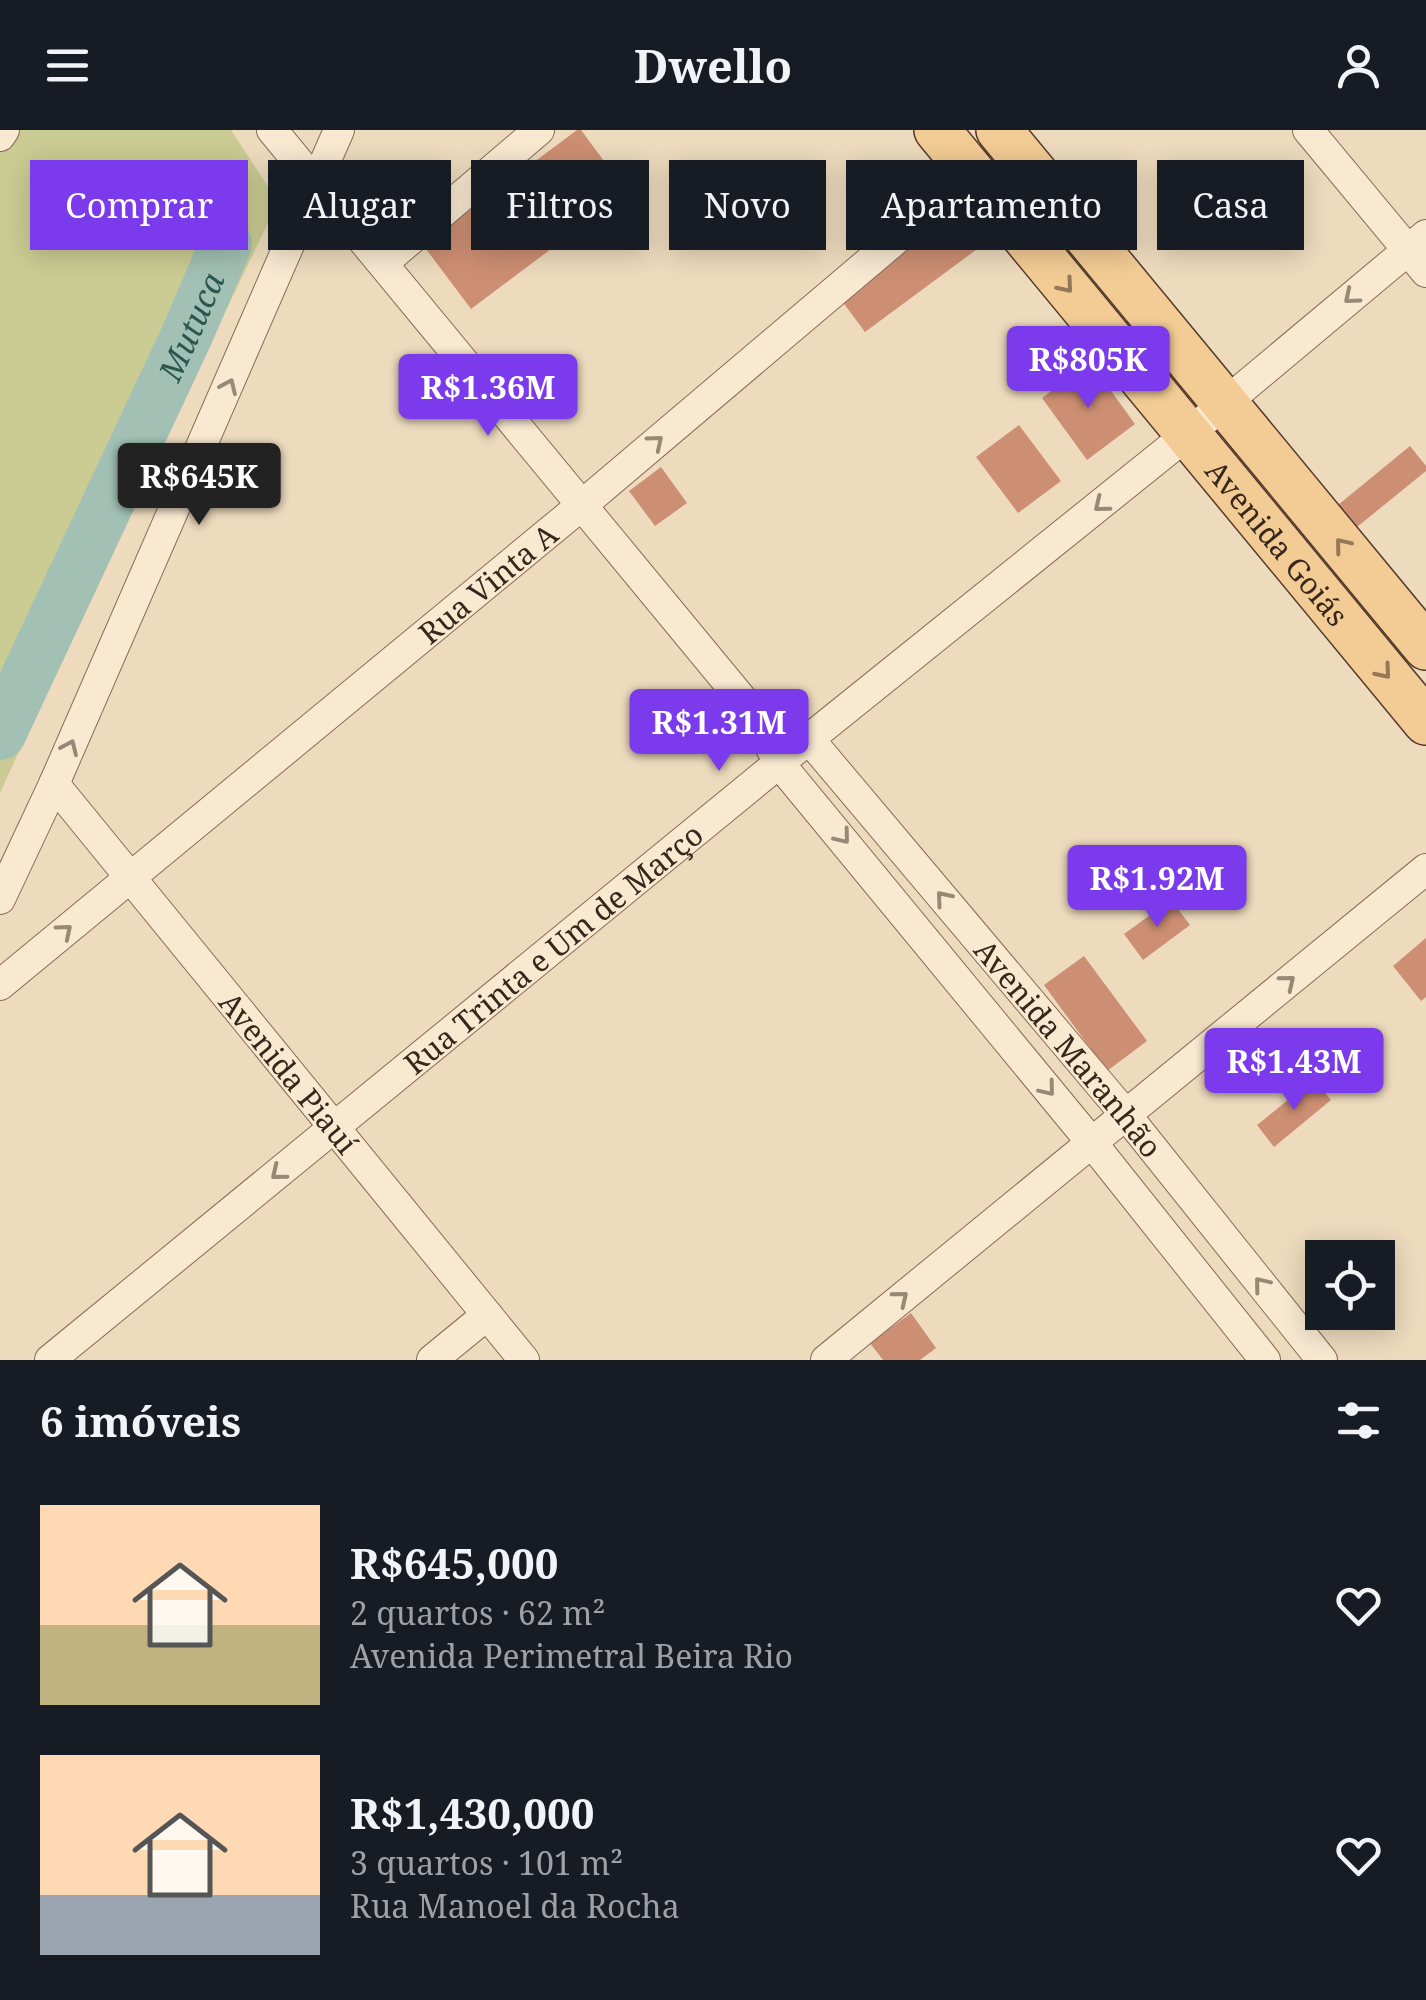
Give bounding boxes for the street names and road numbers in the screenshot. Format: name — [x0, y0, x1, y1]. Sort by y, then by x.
street label: Avenida Goiás — [1197, 451, 1358, 634]
street label: Rua Vinta A — [409, 513, 566, 652]
street label: Rua Trinta e Um de Março — [395, 813, 711, 1083]
street label: Avenida Maranhão — [966, 930, 1172, 1166]
street label: Avenida Piauí — [211, 982, 368, 1162]

